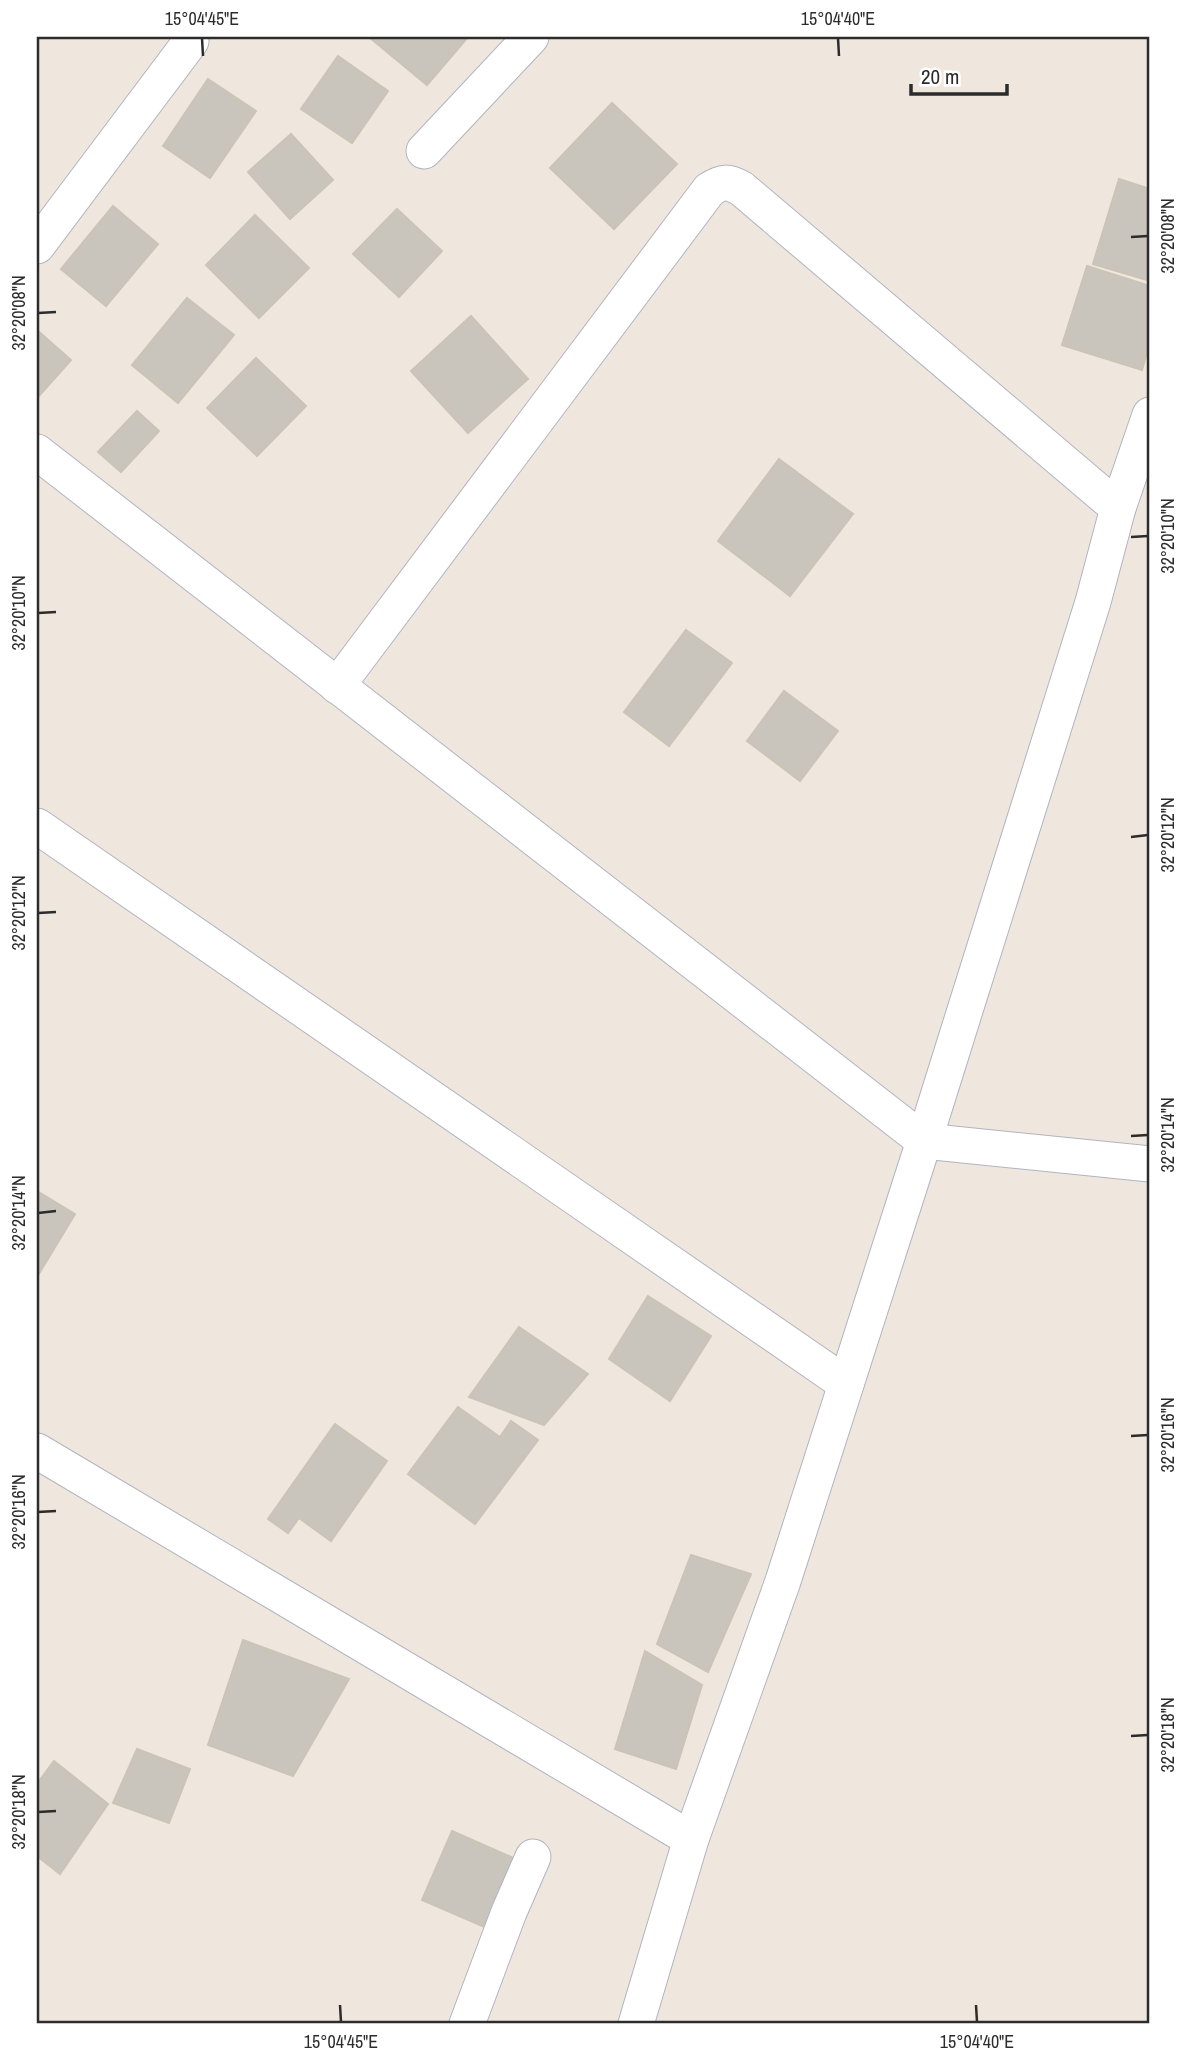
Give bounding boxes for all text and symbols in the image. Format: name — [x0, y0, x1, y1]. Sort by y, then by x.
text: 15°04'45"E — [165, 6, 239, 31]
text: 15°04'40"E — [801, 6, 875, 31]
scale bar — [911, 52, 1007, 96]
text: 20 m — [921, 62, 959, 91]
text: 32°20'08"N — [1155, 198, 1180, 274]
text: 32°20'08"N — [6, 275, 31, 351]
text: 32°20'10"N — [1155, 498, 1180, 574]
text: 32°20'10"N — [6, 575, 31, 651]
text: 32°20'12"N — [1155, 797, 1180, 873]
text: 32°20'12"N — [6, 875, 31, 951]
text: 32°20'14"N — [1155, 1097, 1180, 1173]
text: 32°20'14"N — [6, 1175, 31, 1251]
text: 32°20'16"N — [1155, 1397, 1180, 1473]
text: 32°20'16"N — [6, 1474, 31, 1550]
text: 32°20'18"N — [1155, 1697, 1180, 1773]
text: 32°20'18"N — [6, 1774, 31, 1850]
text: 15°04'45"E — [304, 2029, 378, 2054]
text: 15°04'40"E — [940, 2029, 1014, 2054]

